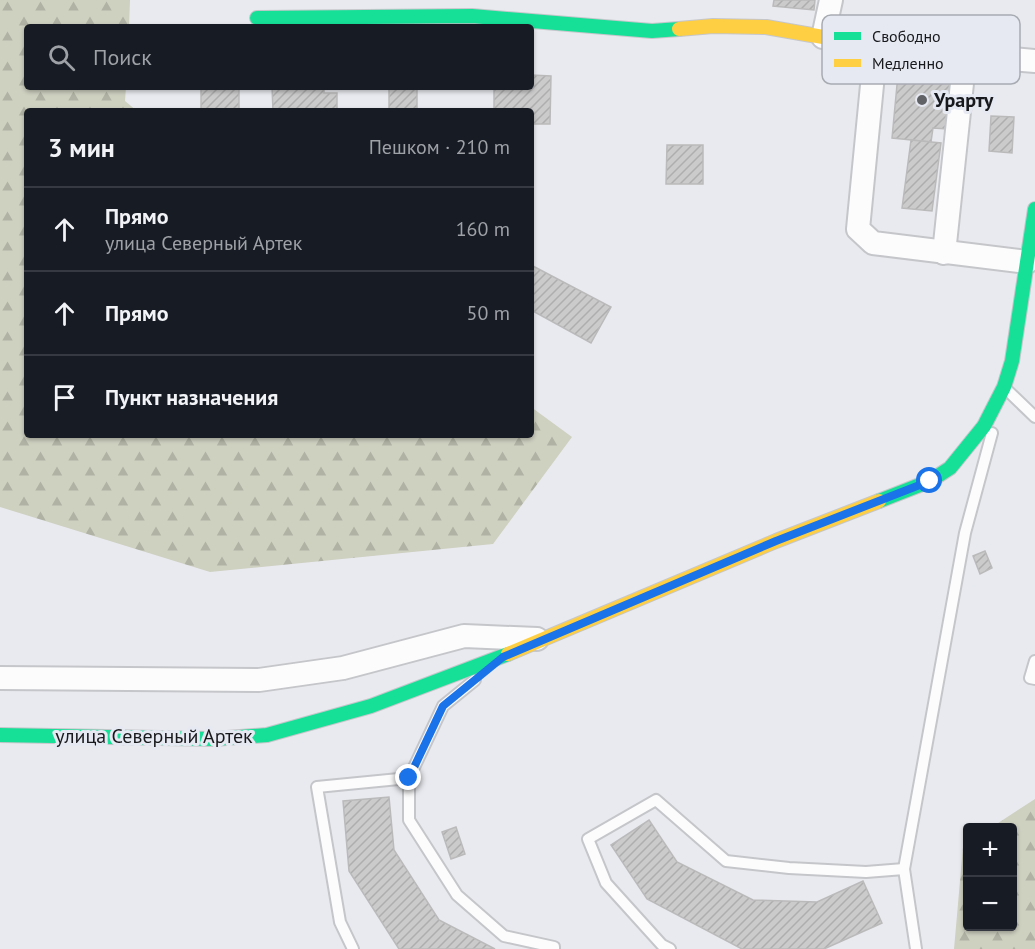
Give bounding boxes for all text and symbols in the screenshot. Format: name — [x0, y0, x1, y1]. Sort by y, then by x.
legend — [822, 15, 1020, 84]
search box — [24, 24, 534, 90]
text: Свободно — [872, 26, 941, 46]
icon: search — [45, 41, 78, 74]
text: Поиск — [93, 43, 152, 71]
text: Медленно — [872, 53, 944, 73]
place label: Урарту — [933, 87, 994, 113]
marker: Урарту — [915, 93, 929, 107]
text: 3 мин — [48, 131, 115, 164]
text: Пешком · 210 m — [369, 134, 510, 160]
text: Прямо — [105, 202, 168, 230]
icon: ahead — [48, 213, 81, 246]
text: 160 m — [456, 216, 510, 242]
text: улица Северный Артек — [105, 230, 302, 256]
icon: ahead — [48, 297, 81, 330]
text: Прямо — [105, 299, 168, 327]
text: 50 m — [467, 300, 510, 326]
icon: arrive — [48, 381, 81, 414]
text: Пункт назначения — [105, 383, 278, 411]
route start — [916, 467, 942, 493]
street label: улица Северный Артек — [55, 723, 253, 749]
route end — [395, 764, 421, 790]
map controls — [963, 823, 1017, 931]
button: + — [963, 823, 1017, 877]
button: − — [963, 877, 1017, 931]

